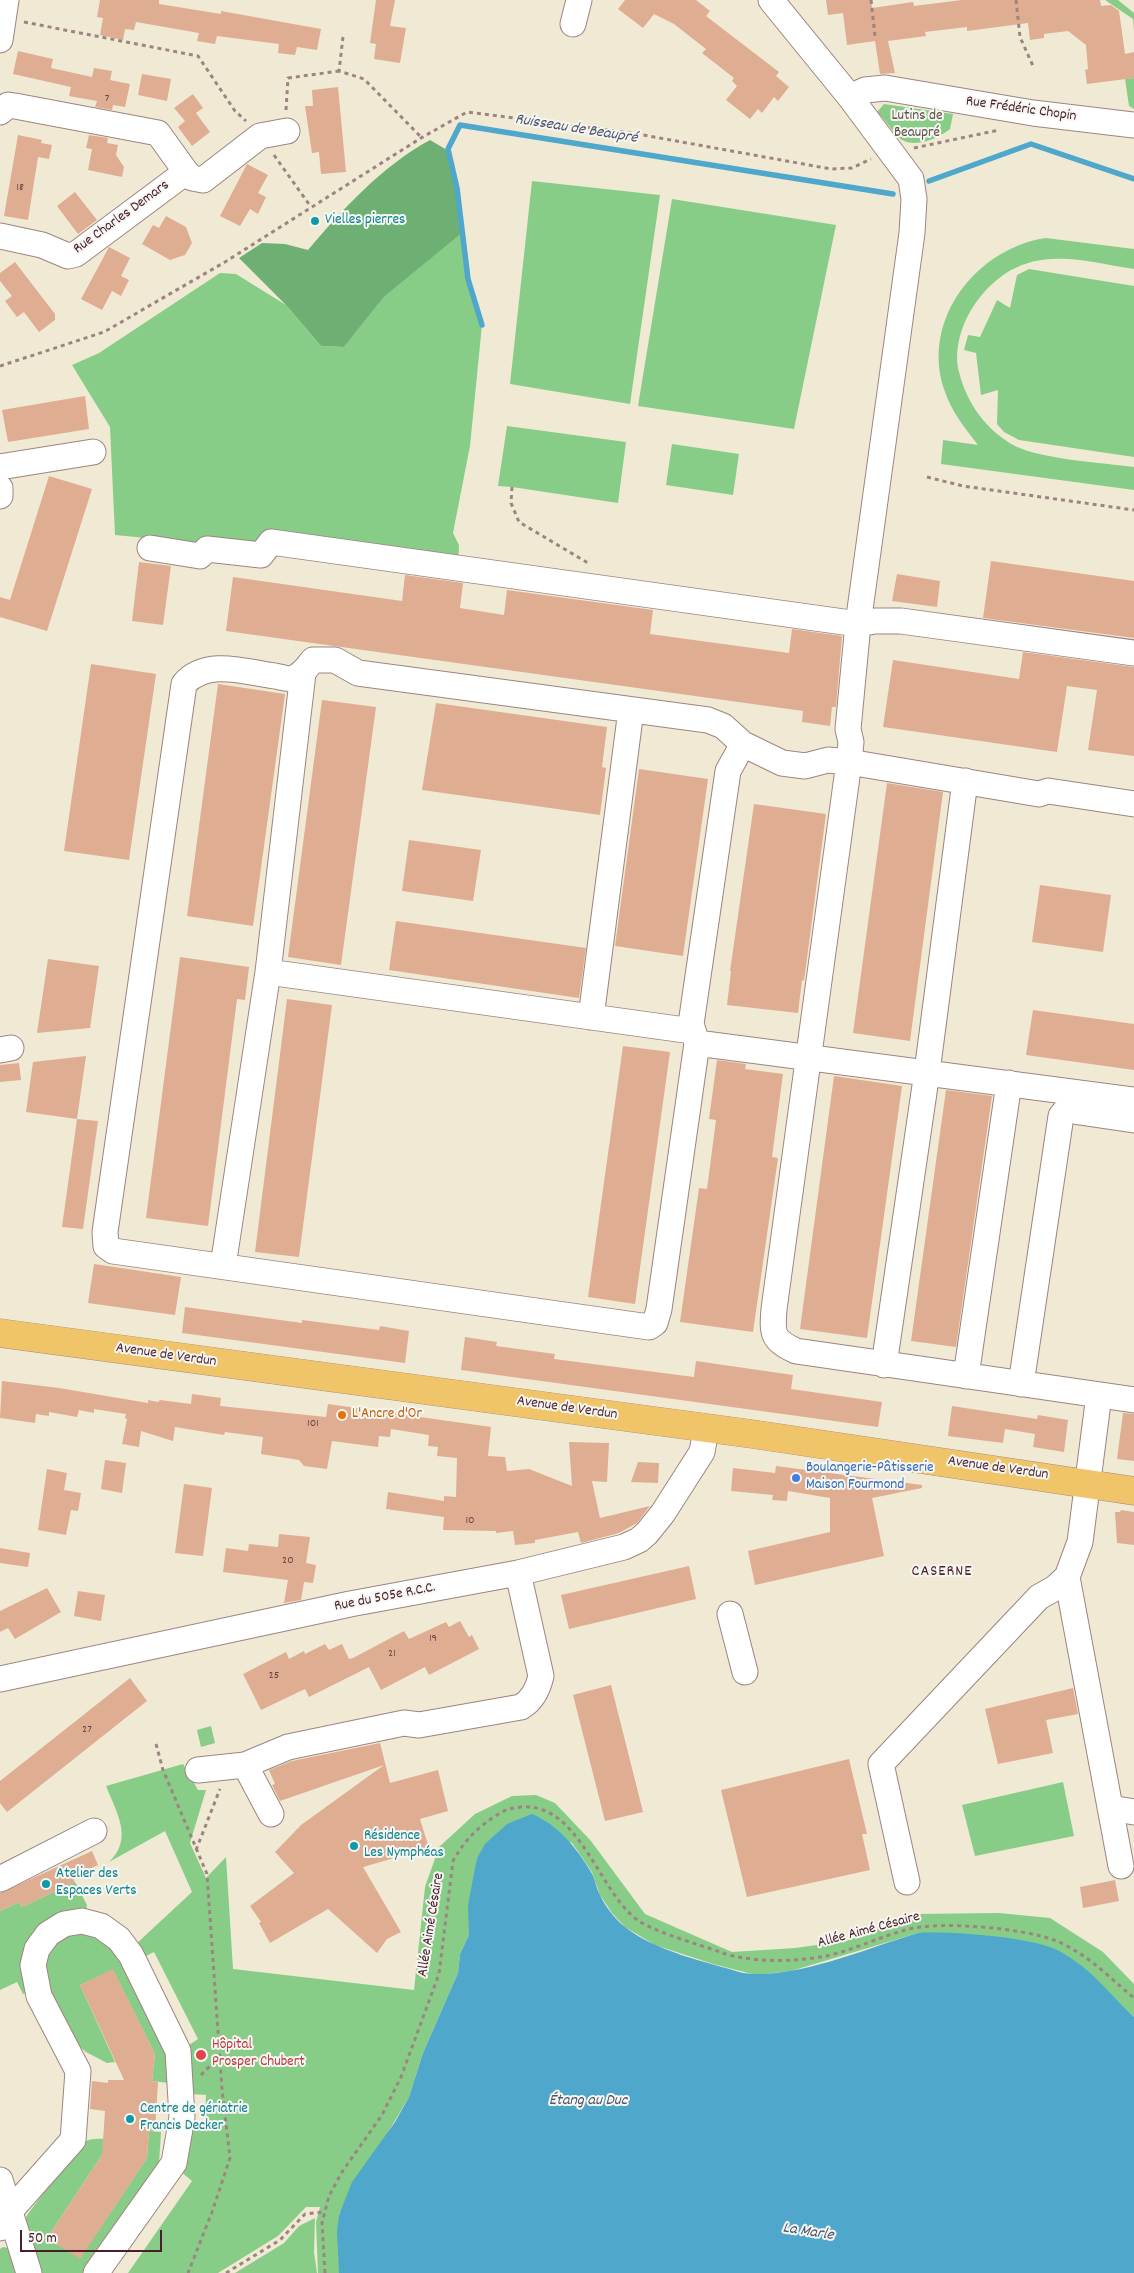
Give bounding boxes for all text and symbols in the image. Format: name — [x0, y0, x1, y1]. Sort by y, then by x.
house number: 7 — [105, 92, 109, 106]
street label: Rue Frédéric Chopin — [965, 93, 1077, 127]
park label: Lutins de Beaupré — [891, 108, 943, 143]
water label: Ruisseau de Beaupré — [513, 111, 639, 149]
street label: Rue Charles Demars — [71, 177, 173, 259]
house number: 18 — [16, 181, 24, 195]
place label: Vielles pierres — [325, 212, 405, 230]
marker: Vielles pierres — [309, 215, 321, 227]
street label: Avenue de Verdun — [115, 1340, 217, 1372]
street label: Avenue de Verdun — [516, 1393, 618, 1425]
place label: L'Ancre d'Or — [352, 1406, 422, 1424]
marker: L'Ancre d'Or — [336, 1409, 348, 1421]
house number: 101 — [307, 1417, 319, 1431]
street label: Avenue de Verdun — [947, 1453, 1049, 1485]
place label: Boulangerie-Pâtisserie Maison Fourmond — [806, 1460, 934, 1495]
marker: Boulangerie-Pâtisserie Maison Fourmond — [790, 1472, 802, 1484]
house number: 10 — [465, 1514, 475, 1528]
house number: 20 — [282, 1554, 294, 1568]
district label: CASERNE — [911, 1563, 973, 1583]
street label: Rue du 505e R.C.C. — [333, 1579, 437, 1617]
house number: 19 — [429, 1632, 437, 1646]
house number: 21 — [388, 1647, 396, 1661]
house number: 25 — [269, 1669, 279, 1683]
house number: 27 — [82, 1723, 92, 1737]
place label: Résidence Les Nymphéas — [364, 1828, 444, 1863]
marker: Résidence Les Nymphéas — [348, 1840, 360, 1852]
place label: Atelier des Espaces Verts — [56, 1866, 137, 1901]
street label: Allée Aimé Césaire — [415, 1872, 449, 1978]
marker: Atelier des Espaces Verts — [40, 1878, 52, 1890]
street label: Allée Aimé Césaire — [816, 1909, 922, 1953]
place label: Hôpital Prosper Chubert — [212, 2037, 305, 2072]
marker: Hôpital Prosper Chubert — [194, 2048, 208, 2062]
water label: Étang au Duc — [549, 2092, 627, 2112]
place label: Centre de gériatrie Francis Decker — [140, 2101, 248, 2136]
marker: Centre de gériatrie Francis Decker — [124, 2113, 136, 2125]
water label: La Marle — [781, 2219, 835, 2247]
scale bar — [22, 2220, 165, 2252]
text: 50 m — [28, 2228, 57, 2250]

